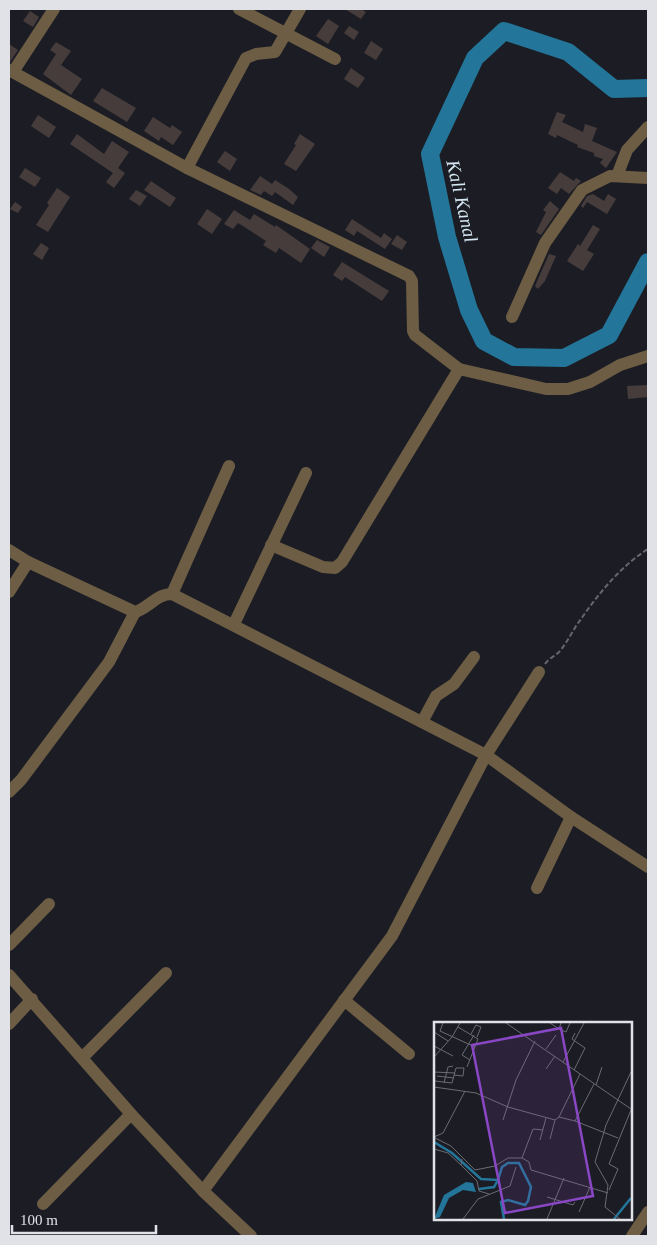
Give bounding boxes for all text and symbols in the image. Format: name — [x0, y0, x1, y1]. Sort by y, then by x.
water label: Kali Kanal — [442, 157, 482, 244]
inset map — [434, 1022, 632, 1220]
scale bar — [12, 1202, 156, 1234]
text: 100 m — [20, 1212, 58, 1228]

